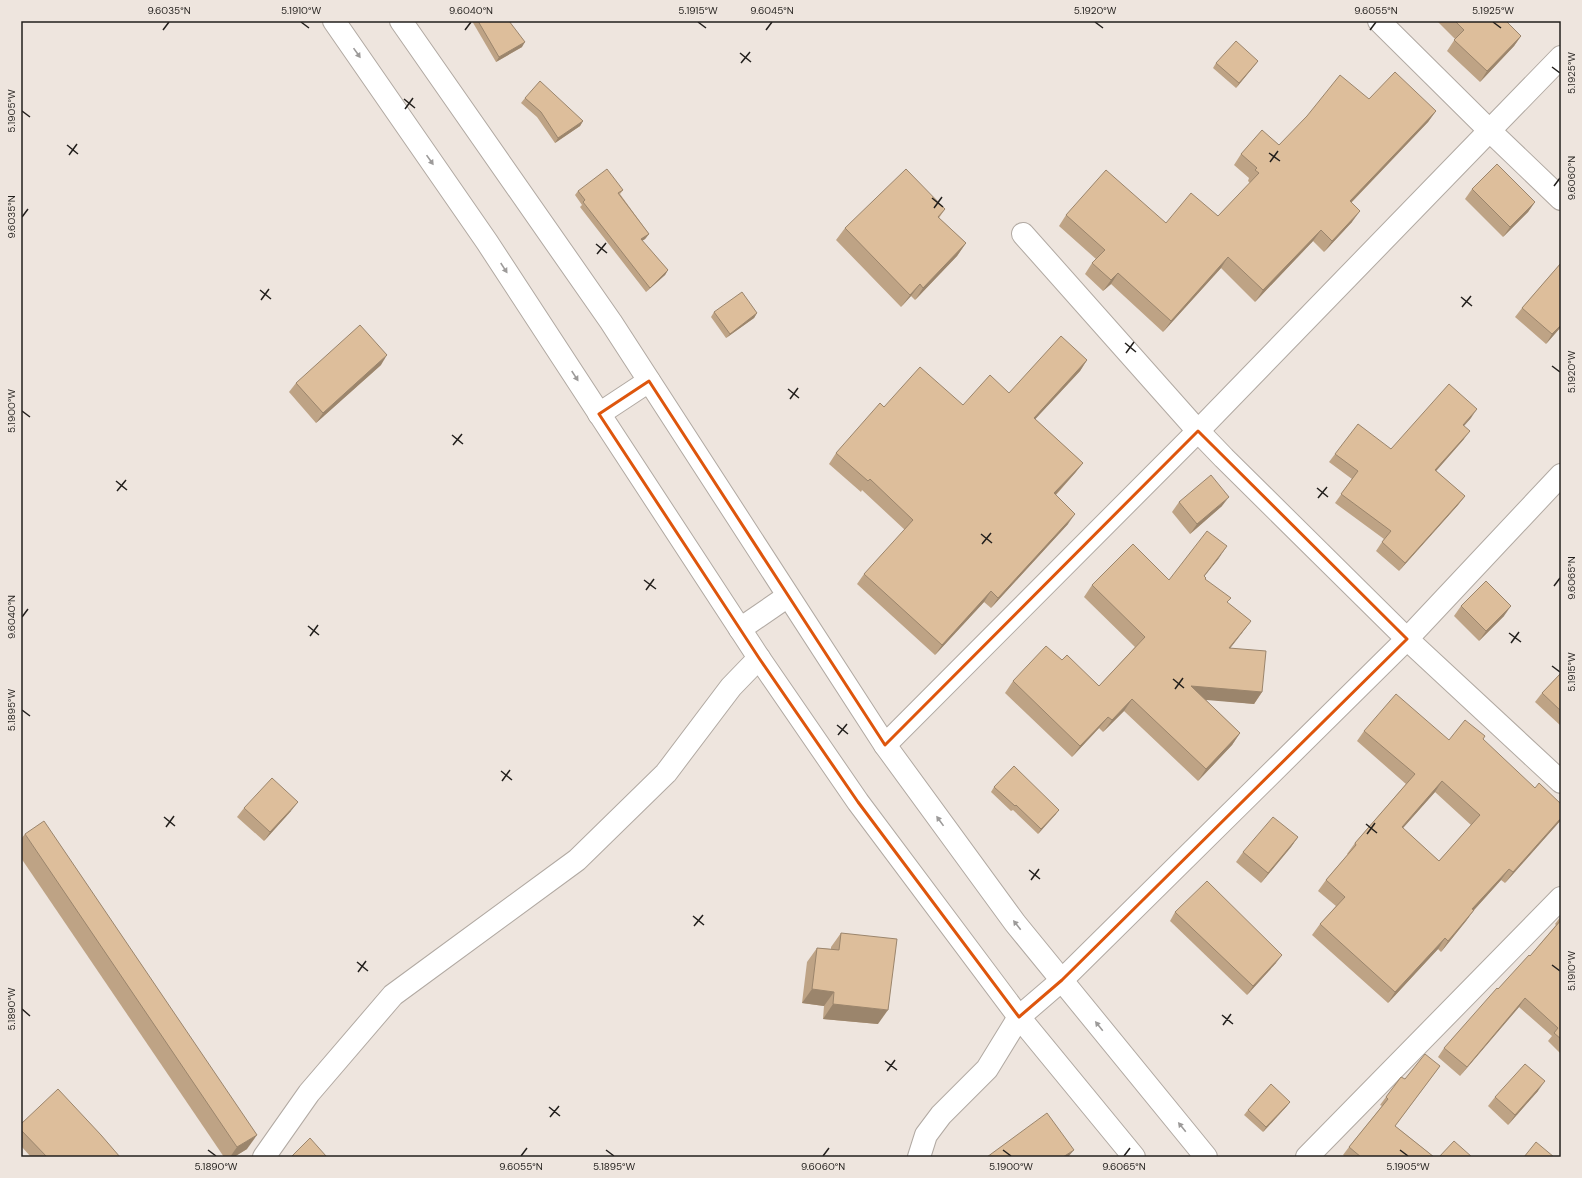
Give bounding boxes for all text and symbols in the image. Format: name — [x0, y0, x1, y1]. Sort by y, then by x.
text: 9.6035°N — [147, 4, 191, 17]
text: 5.1910°W — [281, 4, 321, 17]
text: 9.6040°N — [449, 4, 493, 17]
text: 5.1915°W — [678, 4, 718, 17]
text: 9.6045°N — [750, 4, 794, 17]
text: 5.1920°W — [1074, 4, 1117, 17]
text: 9.6055°N — [1354, 4, 1398, 17]
text: 5.1925°W — [1472, 4, 1514, 17]
one-way arrow — [353, 48, 361, 58]
text: 5.1925°W — [1565, 52, 1578, 94]
text: 5.1905°W — [5, 89, 18, 133]
one-way arrow — [426, 155, 434, 165]
text: 9.6060°N — [1565, 156, 1578, 200]
text: 9.6035°N — [5, 195, 18, 239]
one-way arrow — [500, 262, 507, 273]
text: 5.1920°W — [1565, 350, 1578, 393]
one-way arrow — [571, 371, 578, 382]
text: 5.1900°W — [5, 389, 18, 433]
text: 9.6065°N — [1565, 556, 1578, 600]
text: 9.6040°N — [5, 595, 18, 639]
text: 5.1915°W — [1565, 652, 1578, 692]
text: 5.1895°W — [5, 689, 18, 731]
one-way arrow — [936, 815, 944, 826]
one-way arrow — [1013, 920, 1022, 931]
text: 5.1910°W — [1565, 951, 1578, 991]
text: 5.1890°W — [5, 987, 18, 1031]
one-way arrow — [1095, 1021, 1104, 1031]
one-way arrow — [1177, 1121, 1186, 1132]
text: 5.1890°W — [195, 1160, 238, 1173]
text: 9.6055°N — [499, 1160, 543, 1173]
text: 5.1895°W — [593, 1160, 635, 1173]
text: 9.6060°N — [801, 1160, 845, 1173]
text: 5.1900°W — [989, 1160, 1033, 1173]
text: 9.6065°N — [1102, 1160, 1146, 1173]
text: 5.1905°W — [1386, 1160, 1430, 1173]

